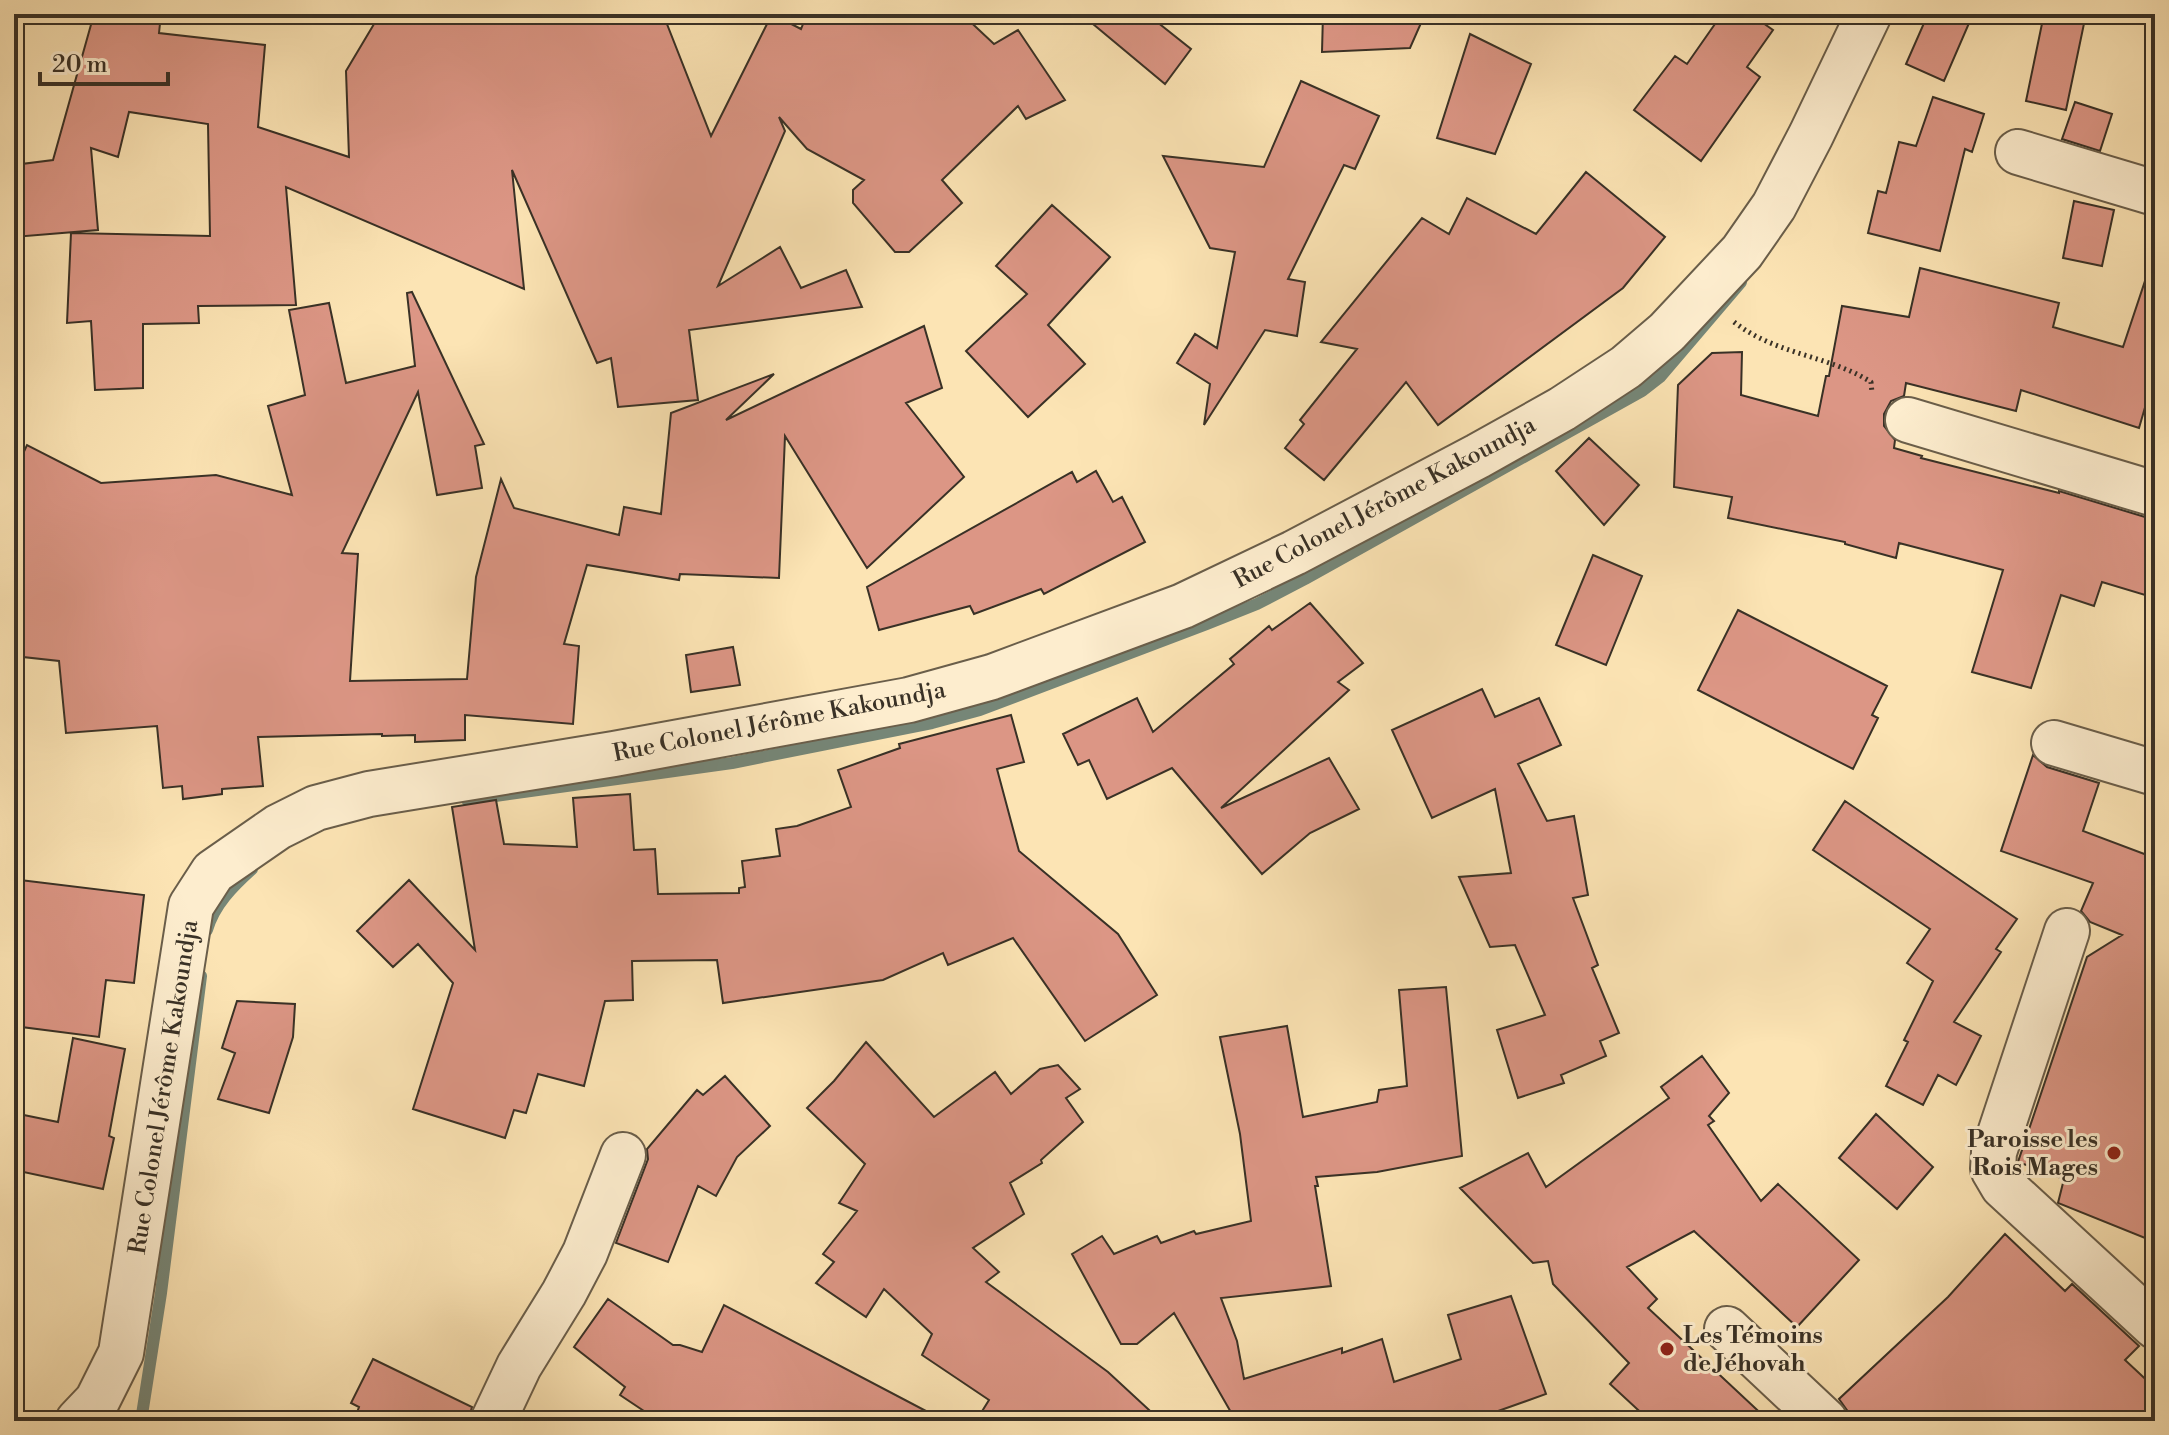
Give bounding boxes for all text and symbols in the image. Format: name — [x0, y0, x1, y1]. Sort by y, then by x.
scale bar — [40, 36, 168, 86]
text: 20 m — [52, 50, 108, 80]
street label: Rue Colonel Jérôme Kakoundja — [1228, 410, 1542, 596]
street label: Rue Colonel Jérôme Kakoundja — [610, 675, 949, 769]
street label: Rue Colonel Jérôme Kakoundja — [123, 917, 205, 1257]
place label: Paroisse les Rois Mages — [1967, 1125, 2098, 1183]
marker: Paroisse les Rois Mages — [2105, 1144, 2123, 1162]
place label: Les Témoins de Jéhovah — [1683, 1321, 1823, 1379]
marker: Les Témoins de Jéhovah — [1658, 1340, 1676, 1358]

